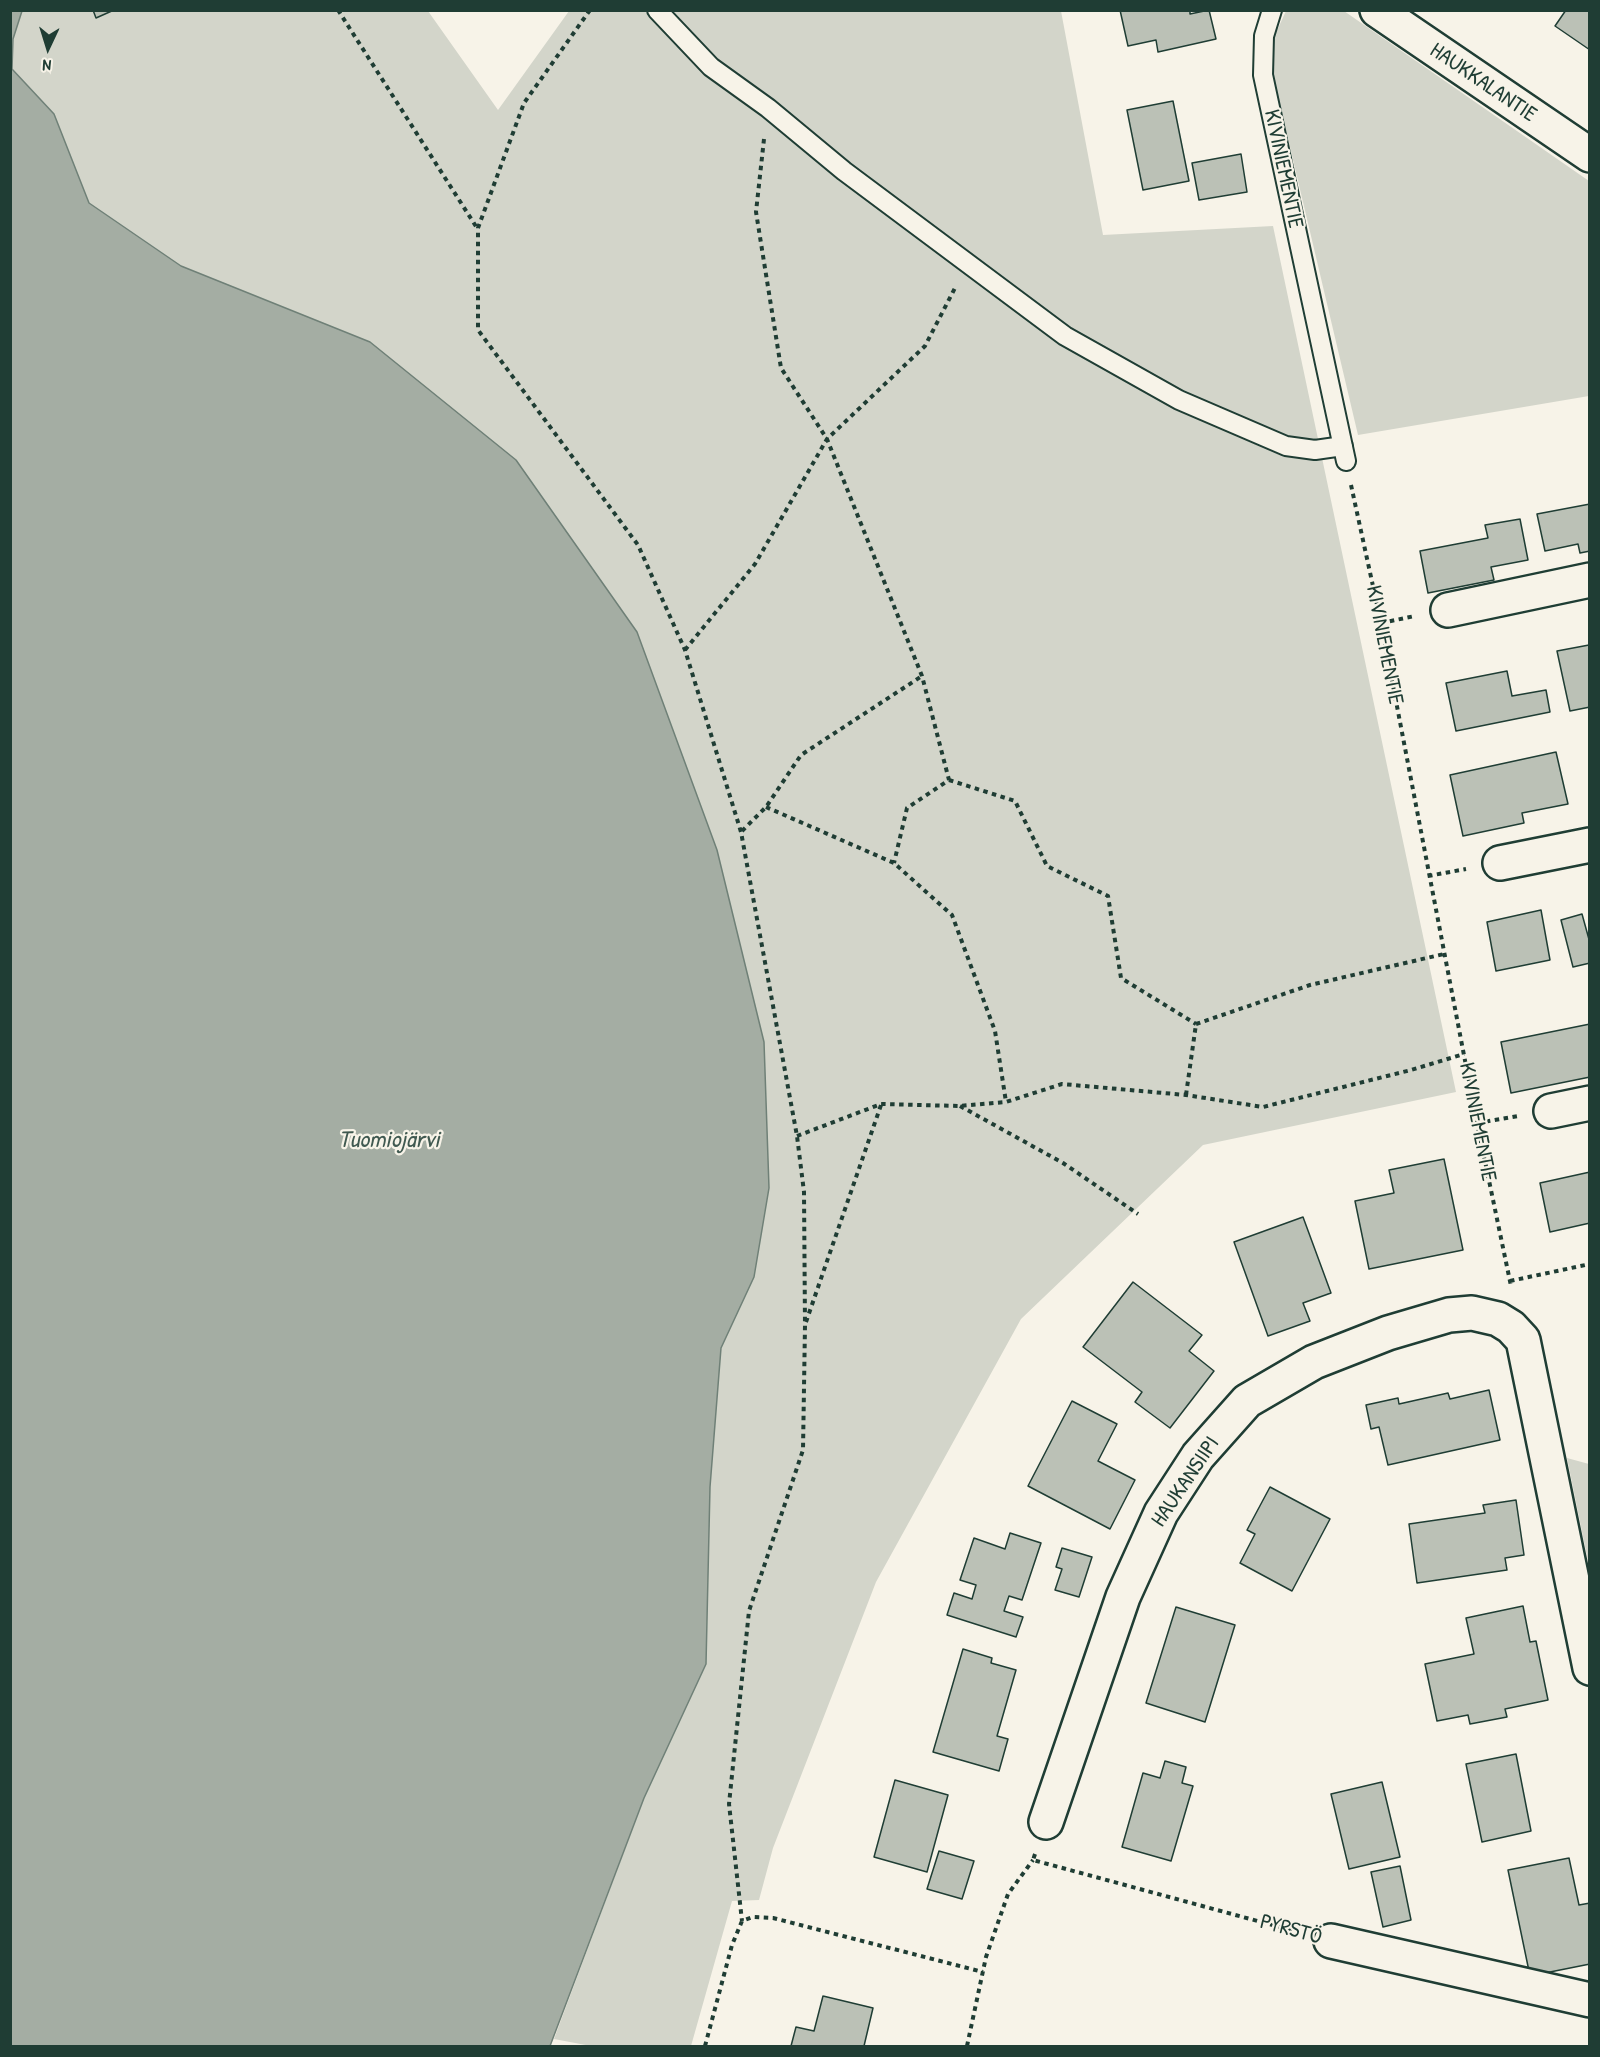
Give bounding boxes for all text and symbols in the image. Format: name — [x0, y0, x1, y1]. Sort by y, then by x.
north arrow — [18, 18, 78, 78]
street label: HAUKKALANTIE — [1425, 38, 1541, 128]
text: N — [42, 55, 52, 77]
street label: KIVINIEMENTIE — [1258, 107, 1308, 231]
street label: KIVINIEMENTIE — [1360, 583, 1408, 707]
street label: KIVINIEMENTIE — [1453, 1060, 1501, 1184]
water label: Tuomiojärvi — [338, 1127, 440, 1155]
street label: HAUKANSIIPI — [1146, 1432, 1226, 1532]
street label: PYRSTÖ — [1257, 1909, 1325, 1951]

